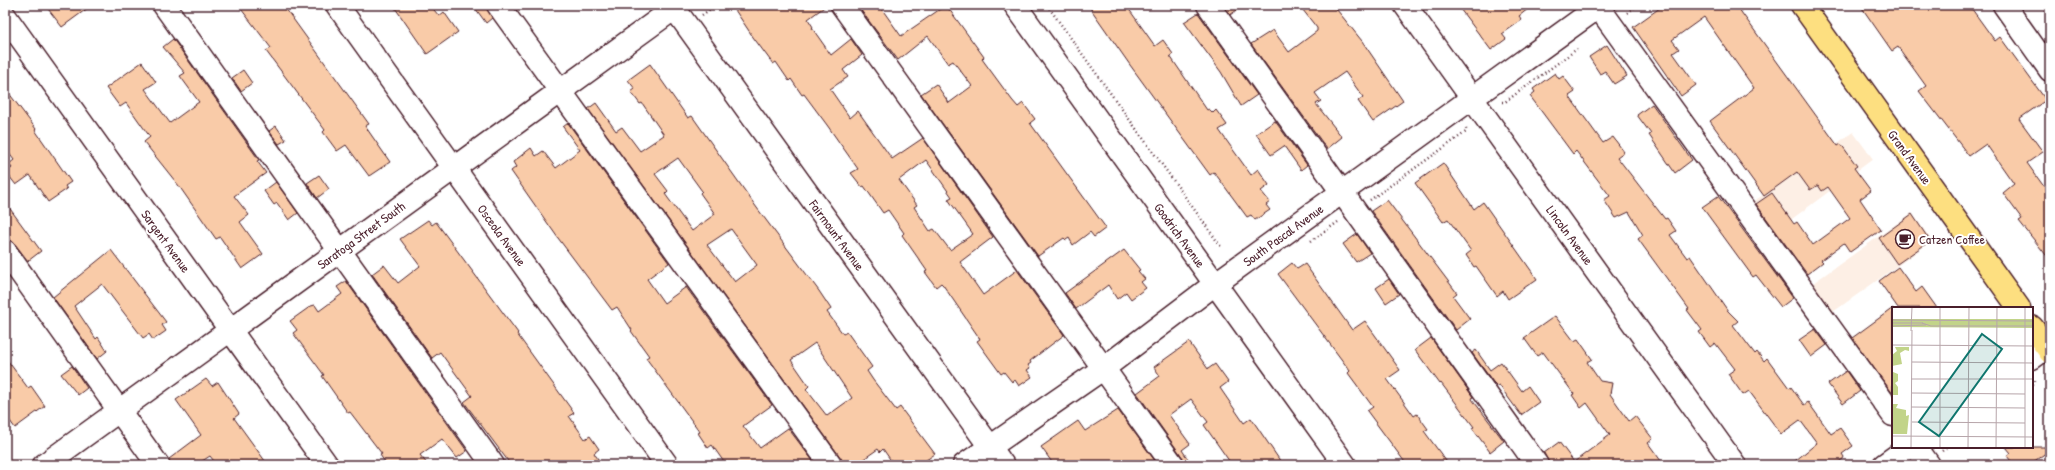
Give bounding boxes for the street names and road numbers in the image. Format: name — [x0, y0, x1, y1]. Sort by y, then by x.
street label: Grand Avenue — [1884, 126, 1936, 188]
street label: Fairmount Avenue — [805, 195, 869, 274]
street label: Saratoga Street South — [314, 197, 409, 273]
street label: Goodrich Avenue — [1150, 199, 1210, 271]
street label: South Pascal Avenue — [1239, 200, 1327, 270]
street label: Osceola Avenue — [473, 201, 531, 269]
street label: Lincoln Avenue — [1542, 202, 1598, 268]
street label: Sargent Avenue — [137, 206, 195, 276]

